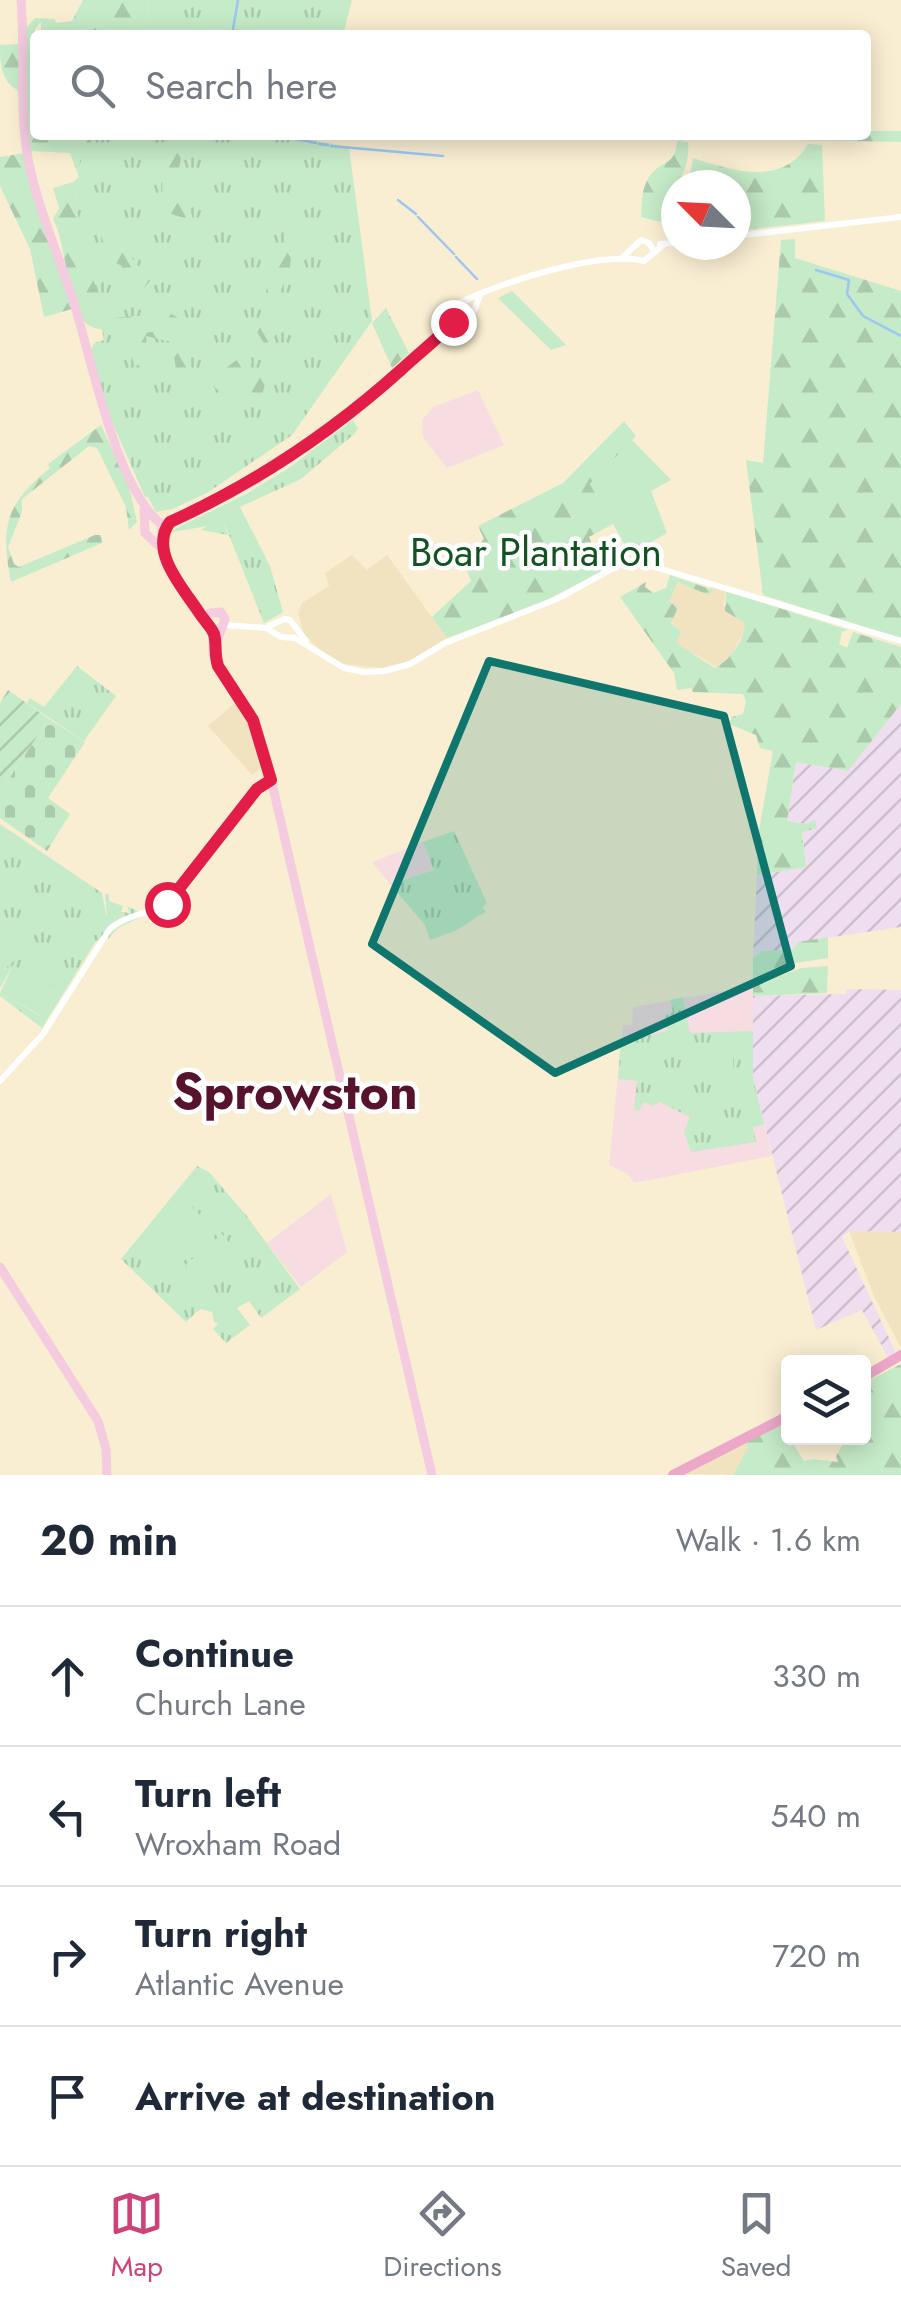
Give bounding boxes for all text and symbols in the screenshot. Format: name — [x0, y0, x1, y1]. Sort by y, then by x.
search box — [30, 30, 871, 140]
icon: search — [65, 58, 120, 113]
text: Search here — [145, 58, 337, 113]
north arrow — [661, 170, 751, 260]
route end — [431, 300, 477, 346]
park label: Boar Plantation — [410, 523, 662, 581]
route start — [145, 882, 191, 928]
district label: Sprowston — [172, 1055, 418, 1128]
map controls — [781, 1355, 871, 1445]
button: layers — [781, 1355, 871, 1445]
text: 20 min — [40, 1510, 178, 1571]
text: Walk · 1.6 km — [676, 1517, 861, 1563]
text: Continue — [135, 1626, 294, 1681]
icon: ahead — [40, 1649, 95, 1704]
text: 330 m — [772, 1653, 861, 1699]
text: Church Lane — [135, 1681, 306, 1727]
text: Turn left — [135, 1766, 281, 1821]
icon: left — [40, 1789, 95, 1844]
text: 540 m — [771, 1793, 861, 1839]
text: Wroxham Road — [135, 1821, 341, 1867]
text: Turn right — [135, 1906, 307, 1961]
icon: right — [40, 1929, 95, 1984]
text: 720 m — [772, 1933, 861, 1979]
text: Atlantic Avenue — [135, 1961, 344, 2007]
icon: arrive — [40, 2069, 95, 2124]
text: Arrive at destination — [135, 2069, 496, 2124]
tab: Map — [109, 2186, 164, 2287]
tab: Directions — [383, 2186, 502, 2287]
tab: Saved — [721, 2186, 792, 2287]

